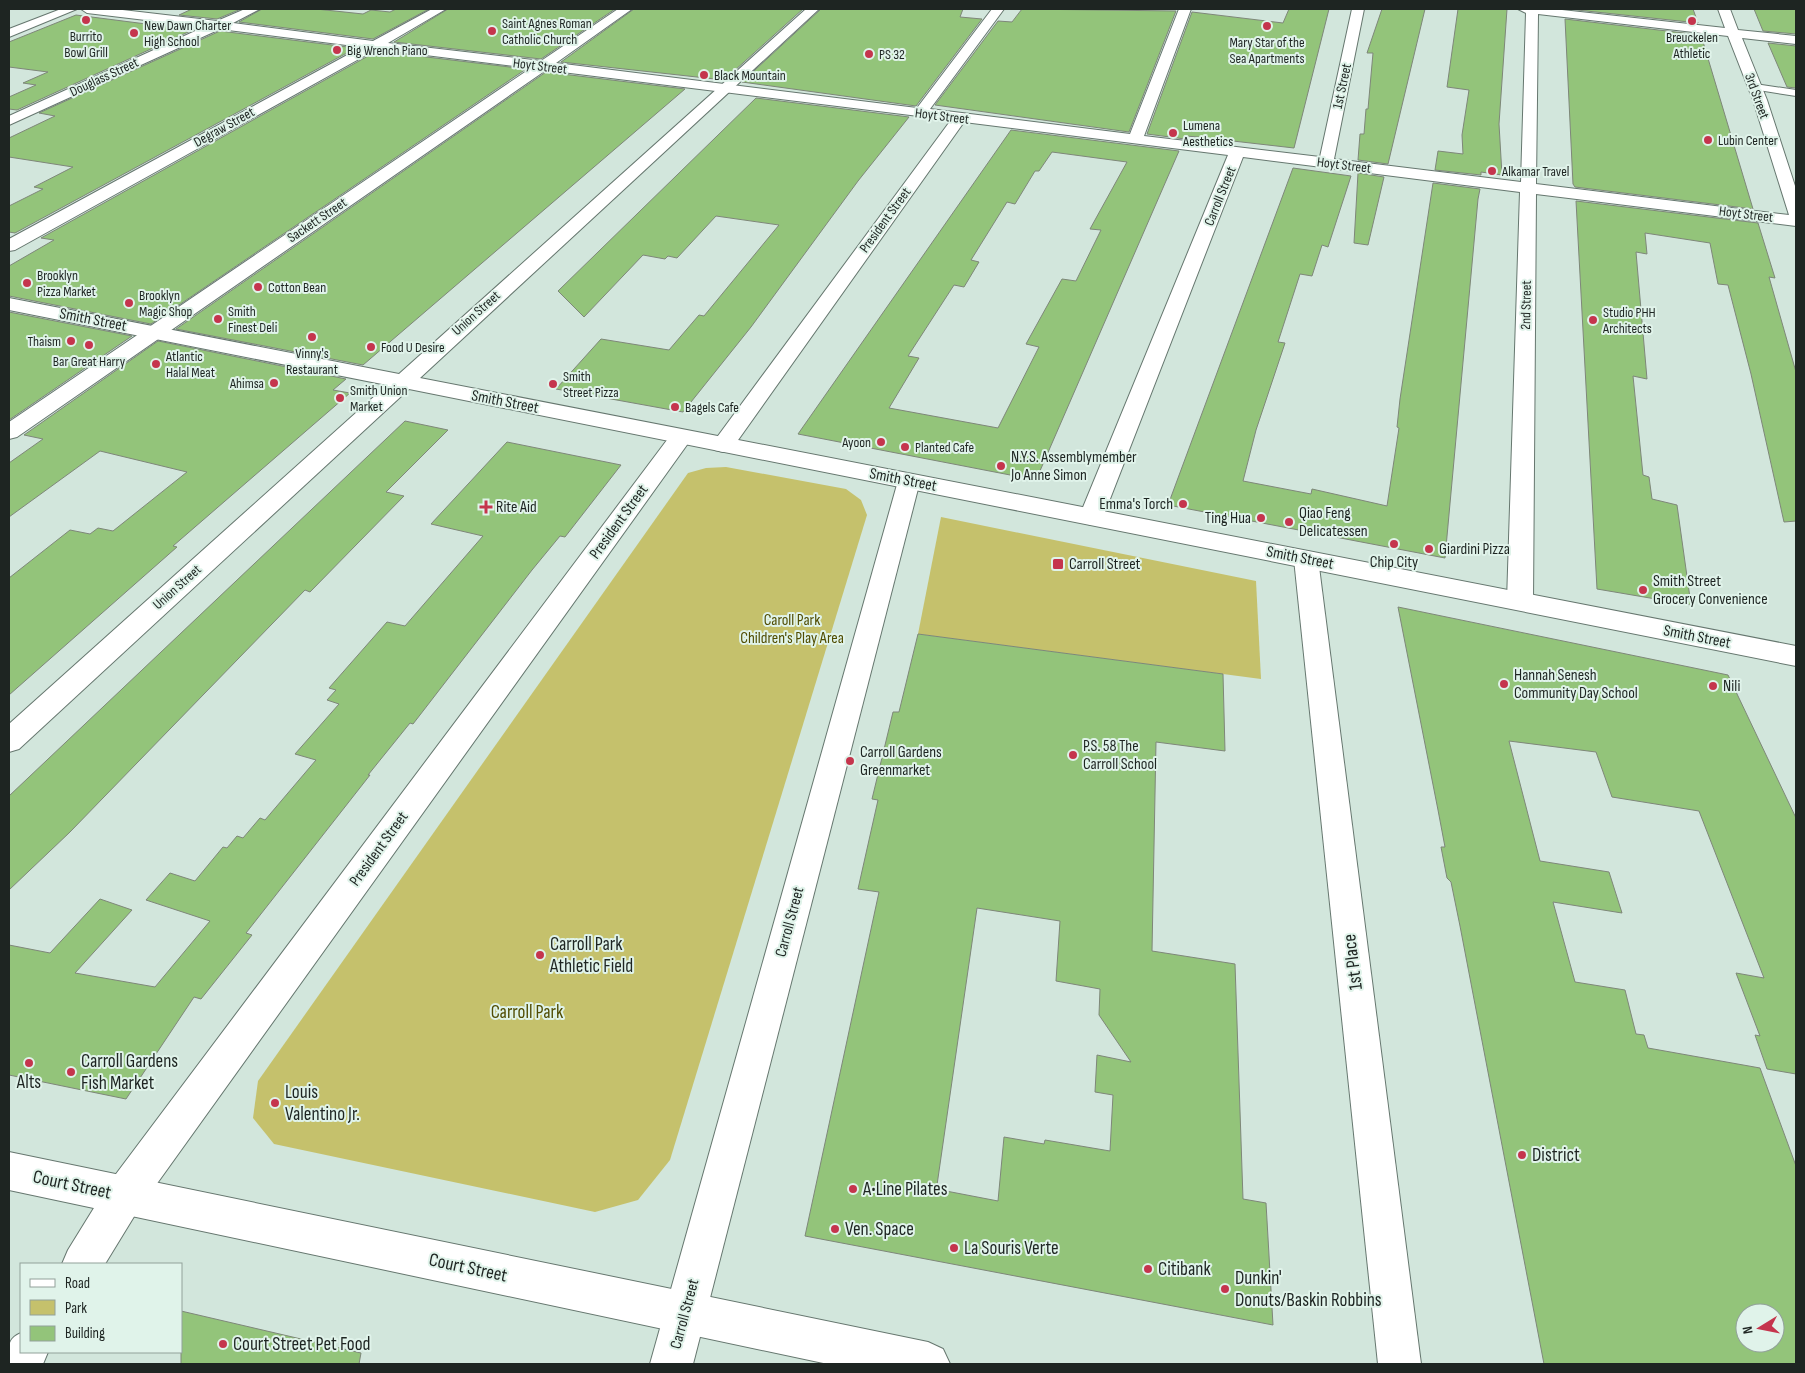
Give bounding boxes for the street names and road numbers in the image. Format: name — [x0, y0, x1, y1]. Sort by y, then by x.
street label: Douglass Street — [67, 54, 141, 100]
street label: Hoyt Street — [512, 54, 568, 78]
street label: 1st Street — [1329, 62, 1355, 110]
street label: 3rd Street — [1741, 71, 1773, 121]
street label: Degraw Street — [191, 103, 257, 151]
street label: Hoyt Street — [914, 104, 970, 128]
street label: Hoyt Street — [1316, 153, 1372, 177]
street label: Carroll Street — [1200, 164, 1240, 228]
street label: President Street — [856, 184, 914, 256]
street label: Sackett Street — [284, 194, 350, 246]
street label: Hoyt Street — [1718, 202, 1774, 226]
street label: 2nd Street — [1517, 280, 1535, 330]
street label: Union Street — [448, 287, 504, 339]
street label: Smith Street — [58, 304, 128, 336]
street label: Smith Street — [470, 386, 540, 418]
street label: Smith Street — [868, 464, 938, 496]
street label: President Street — [586, 481, 652, 563]
street label: Smith Street — [1265, 542, 1335, 574]
street label: Union Street — [149, 561, 205, 613]
street label: Smith Street — [1662, 621, 1732, 653]
street label: President Street — [346, 808, 412, 890]
street label: Carroll Street — [772, 885, 808, 959]
street label: 1st Place — [1338, 933, 1368, 991]
street label: Court Street — [31, 1165, 113, 1205]
street label: Court Street — [427, 1248, 509, 1288]
street label: Carroll Street — [667, 1277, 703, 1351]

